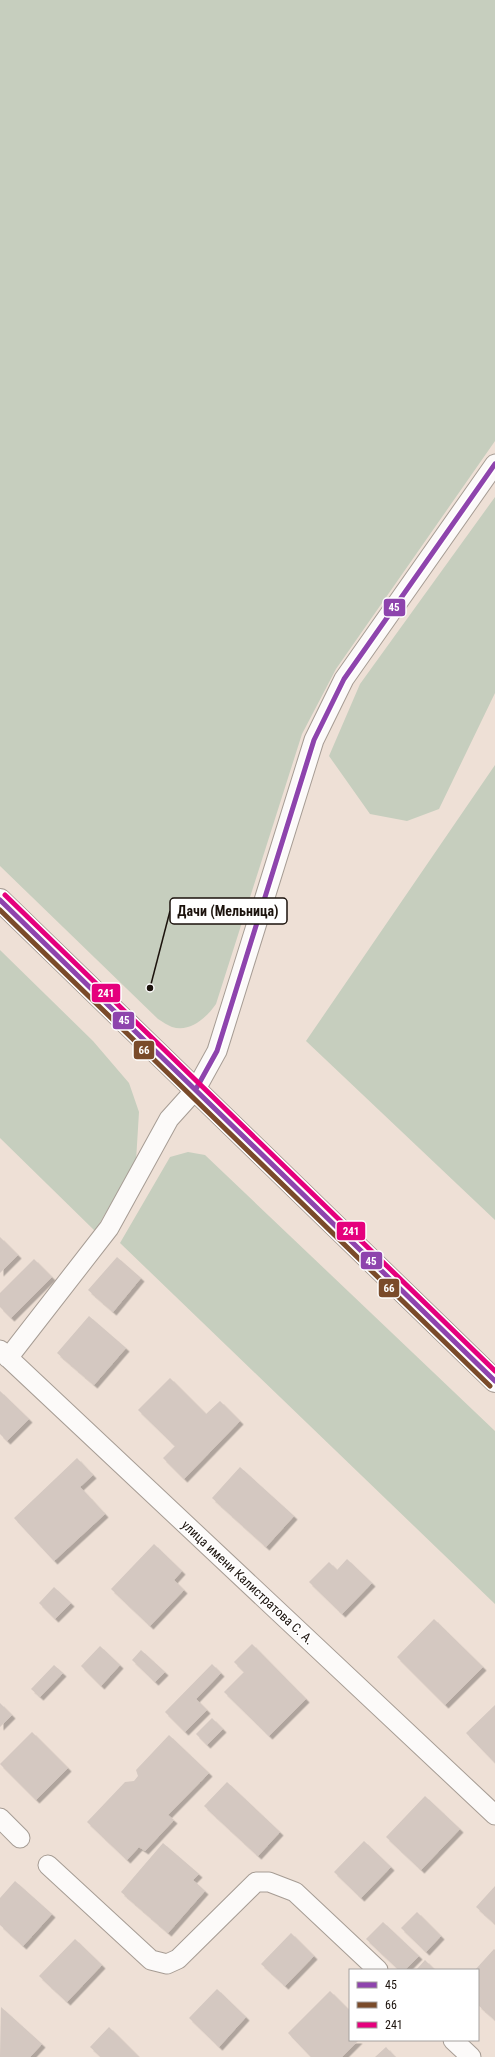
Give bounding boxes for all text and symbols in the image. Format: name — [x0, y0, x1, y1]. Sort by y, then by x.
line badge: 45 — [383, 598, 406, 617]
text: 45 — [388, 601, 400, 614]
callout: Дачи (Мельница) — [170, 898, 287, 924]
text: Дачи (Мельница) — [177, 903, 279, 920]
line badge: 241 — [91, 983, 121, 1003]
text: 241 — [98, 987, 114, 1000]
line badge: 45 — [112, 1011, 135, 1030]
text: 45 — [118, 1014, 130, 1027]
line badge: 66 — [133, 1040, 155, 1060]
text: 66 — [138, 1044, 150, 1057]
line badge: 241 — [336, 1221, 366, 1241]
text: 241 — [343, 1225, 359, 1238]
line badge: 45 — [360, 1251, 383, 1270]
text: 45 — [365, 1255, 377, 1268]
line badge: 66 — [378, 1278, 400, 1298]
text: 66 — [383, 1282, 395, 1295]
street label: улица имени Калистратова С. А. — [179, 1517, 317, 1647]
legend — [349, 1969, 479, 2041]
text: 45 — [385, 1978, 397, 1992]
text: 66 — [385, 1998, 397, 2012]
text: 241 — [385, 2018, 403, 2032]

